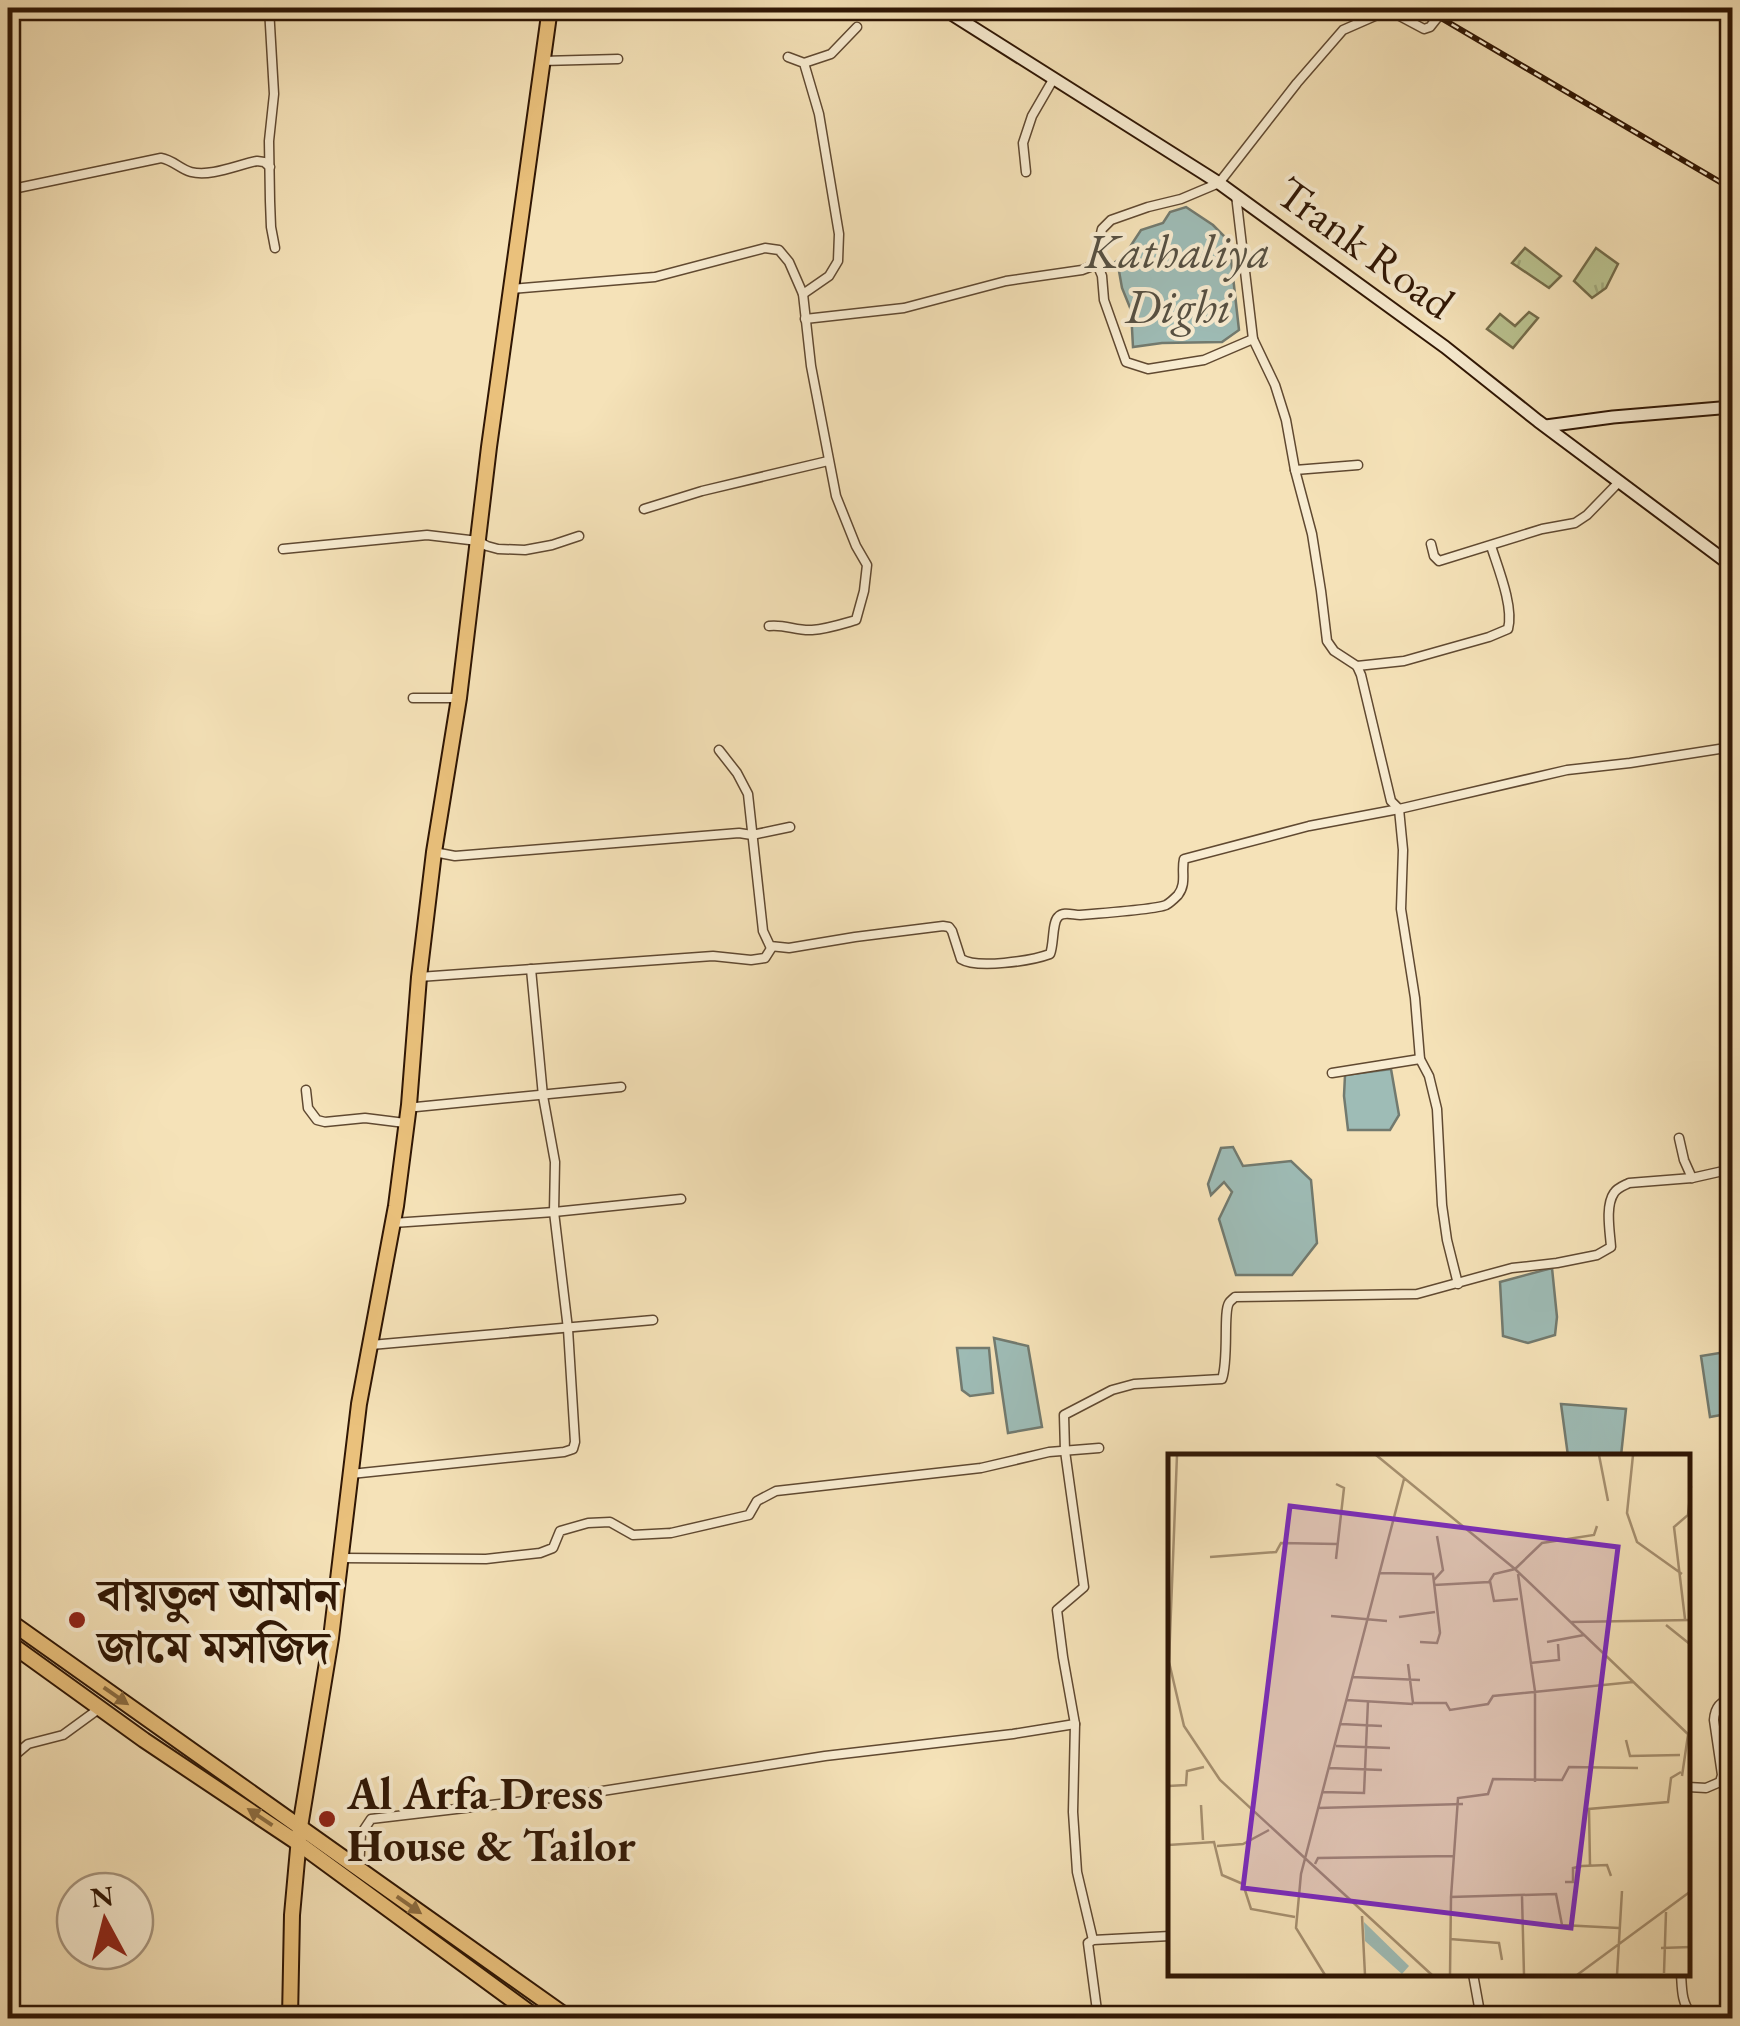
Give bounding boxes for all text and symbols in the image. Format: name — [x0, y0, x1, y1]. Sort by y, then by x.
street label: Trank Road — [1265, 163, 1467, 331]
water label: Kathaliya Dighi — [1084, 220, 1271, 337]
inset map — [1168, 1454, 1690, 1976]
place label: বায়তুল আমান জামে মসজিদ — [95, 1565, 342, 1675]
marker: বায়তুল আমান জামে মসজিদ — [66, 1609, 88, 1631]
one-way arrow — [102, 1686, 129, 1705]
place label: Al Arfa Dress House & Tailor — [346, 1764, 636, 1874]
one-way arrow — [246, 1808, 273, 1827]
marker: Al Arfa Dress House & Tailor — [316, 1808, 338, 1830]
north arrow — [55, 1871, 155, 1971]
text: N — [89, 1877, 116, 1915]
one-way arrow — [396, 1895, 422, 1914]

